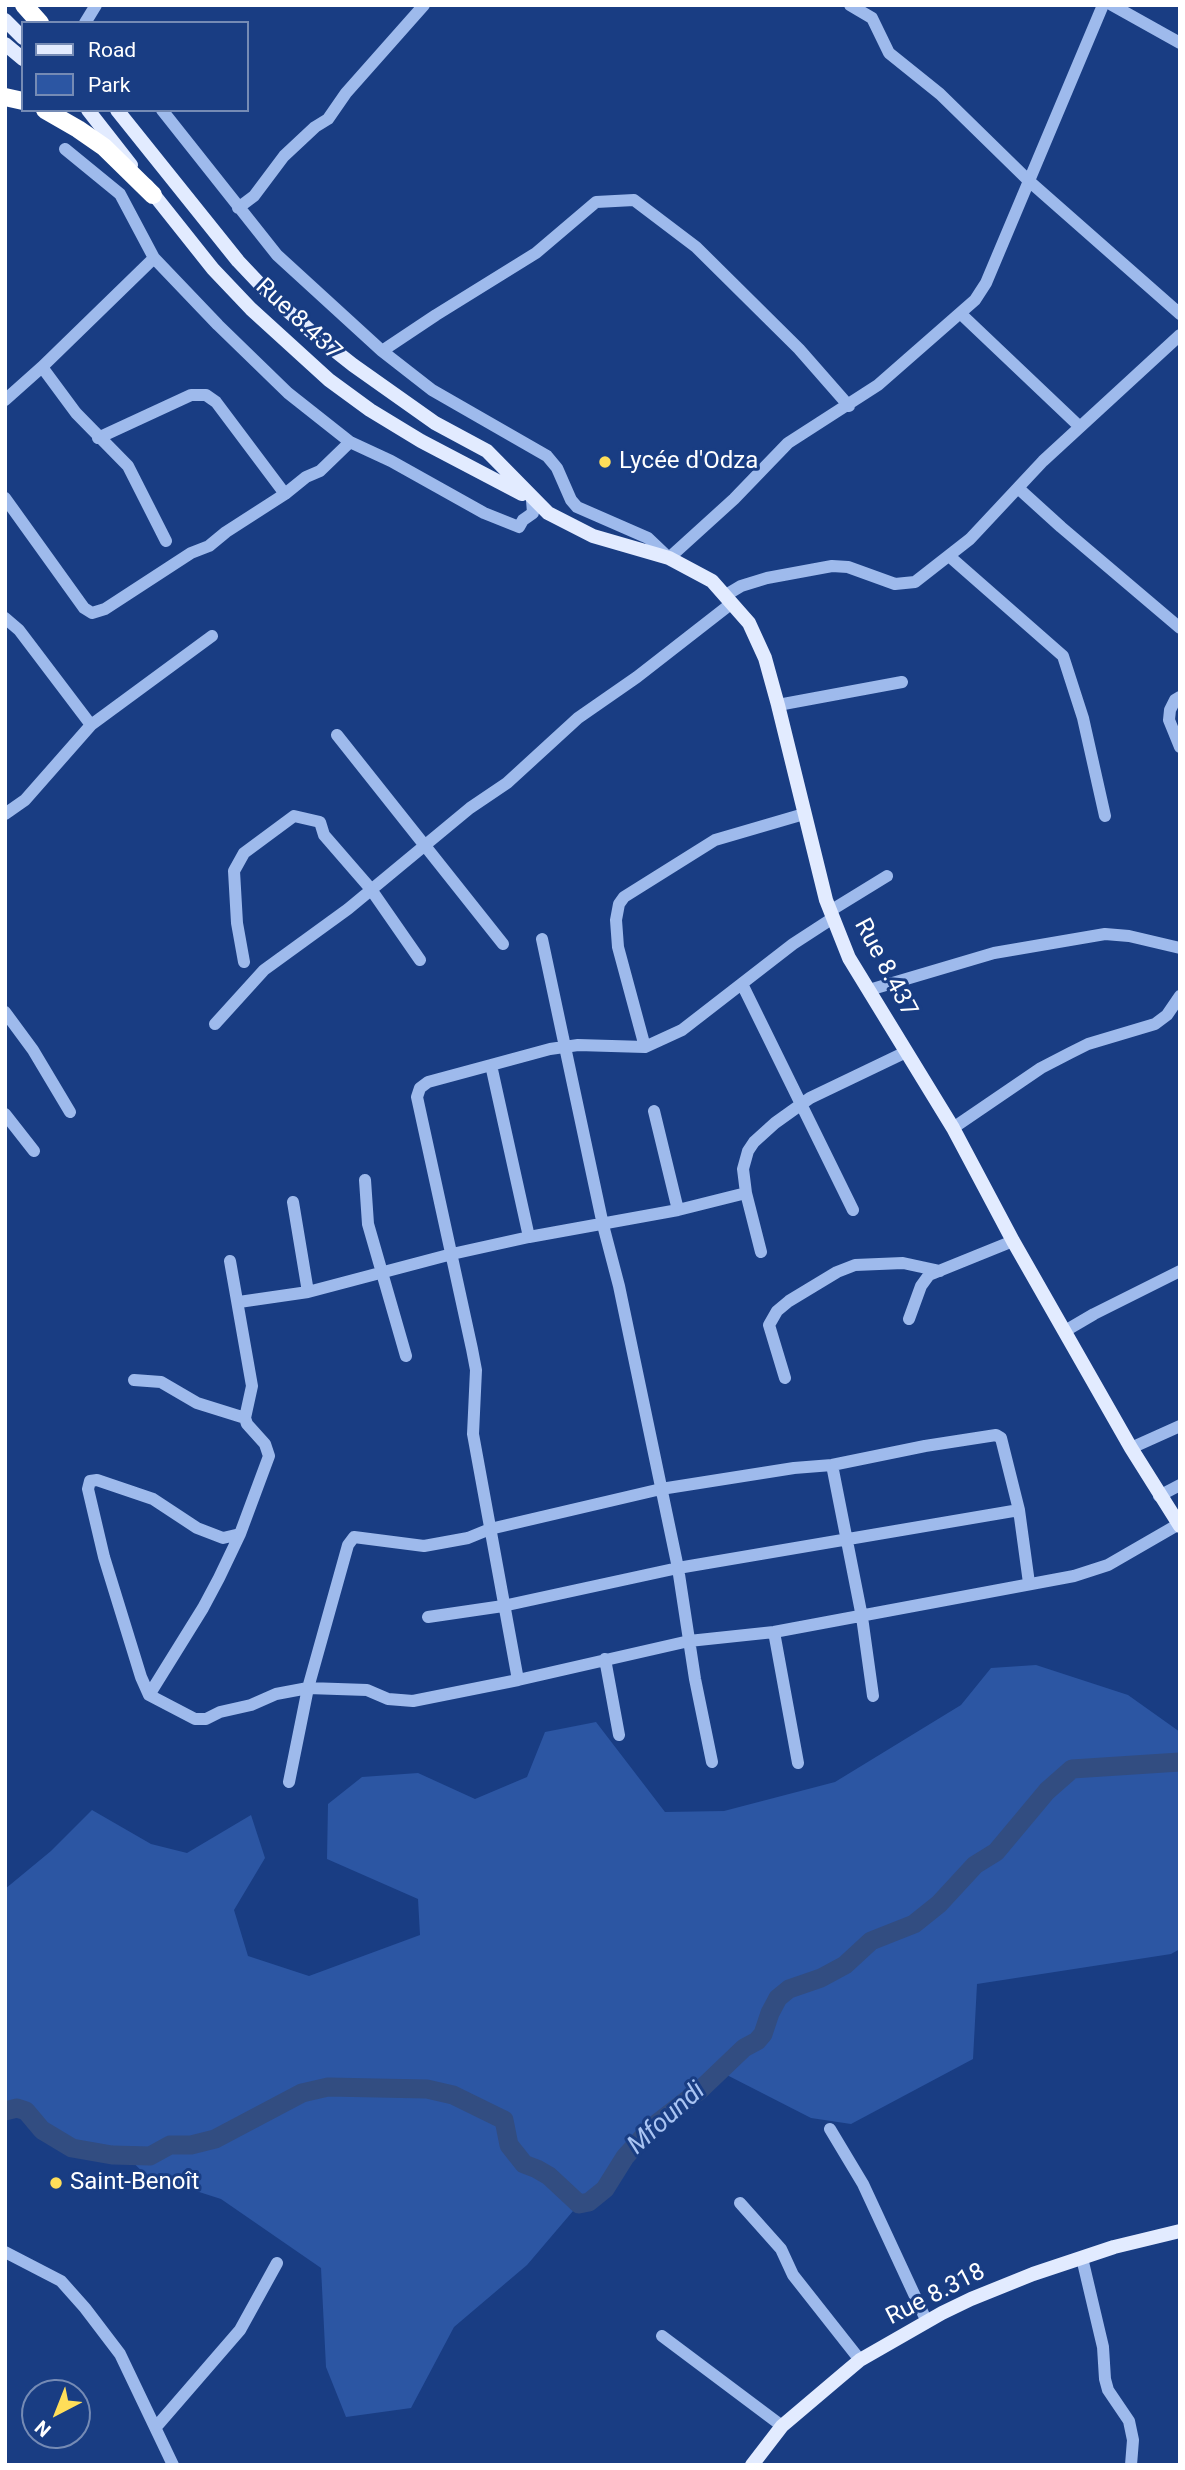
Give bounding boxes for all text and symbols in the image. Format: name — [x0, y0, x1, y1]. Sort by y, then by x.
legend — [21, 21, 248, 112]
text: Road — [88, 38, 136, 62]
text: Park — [88, 73, 130, 97]
street label: Rue 8.437 — [249, 273, 347, 367]
place label: Lycée d'Odza — [619, 448, 758, 476]
marker: Lycée d'Odza — [597, 454, 613, 470]
street label: Rue 8.437 — [847, 914, 923, 1022]
water label: Mfoundi — [622, 2076, 712, 2162]
place label: Saint-Benoît — [70, 2169, 199, 2197]
marker: Saint-Benoît — [48, 2175, 64, 2191]
street label: Rue 8.318 — [882, 2258, 990, 2332]
north arrow — [21, 2379, 91, 2449]
text: N — [30, 2415, 56, 2442]

